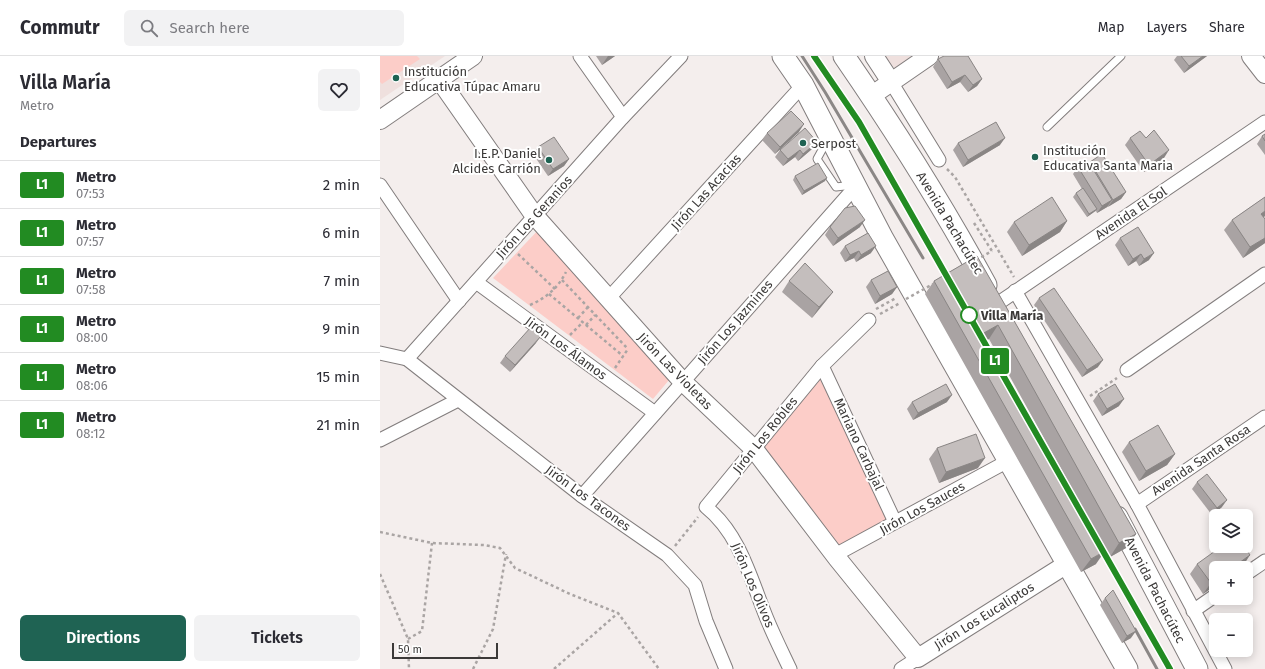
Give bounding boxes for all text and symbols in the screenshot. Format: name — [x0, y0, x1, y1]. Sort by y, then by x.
search box — [124, 10, 404, 46]
text: Commutr — [20, 16, 100, 39]
icon: search — [138, 17, 160, 39]
text: Search here — [170, 19, 250, 37]
text: Map — [1098, 19, 1124, 36]
text: Layers — [1146, 19, 1187, 36]
text: Share — [1209, 19, 1245, 36]
place label: Institución Educativa Túpac Amaru — [404, 64, 541, 94]
button: heart — [318, 69, 360, 111]
text: Villa María — [20, 71, 111, 94]
marker: Institución Educativa Túpac Amaru — [391, 73, 401, 83]
text: Metro — [20, 98, 54, 113]
text: Departures — [20, 133, 97, 151]
place label: Serpost — [811, 136, 857, 151]
marker: Serpost — [798, 138, 808, 148]
place label: Institución Educativa Santa Maria — [1043, 143, 1173, 173]
place label: I.E.P. Daniel Alcides Carrión — [452, 146, 541, 176]
street label: Jirón Las Acacias — [668, 151, 744, 233]
marker: Institución Educativa Santa Maria — [1030, 152, 1040, 162]
marker: I.E.P. Daniel Alcides Carrión — [544, 155, 554, 165]
text: Metro — [76, 168, 116, 186]
street label: Avenida Pachacútec — [914, 169, 986, 277]
street label: Jirón Los Geranios — [493, 173, 575, 261]
text: L1 — [36, 176, 48, 193]
text: 2 min — [323, 176, 360, 194]
street label: Avenida El Sol — [1092, 183, 1170, 242]
text: 07:53 — [76, 186, 105, 201]
text: Metro — [76, 216, 116, 234]
text: L1 — [36, 224, 48, 241]
text: 6 min — [322, 224, 360, 242]
text: 07:57 — [76, 234, 104, 249]
text: Metro — [76, 264, 116, 282]
text: L1 — [36, 272, 48, 289]
text: 7 min — [323, 272, 360, 290]
street label: Jirón Los Jazmines — [694, 277, 776, 367]
text: 07:58 — [76, 282, 106, 297]
marker: Villa María — [960, 306, 978, 324]
place label: Villa María — [980, 308, 1043, 323]
text: Metro — [76, 312, 116, 330]
street label: Jirón Los Álamos — [522, 313, 610, 383]
text: L1 — [36, 320, 48, 337]
text: 9 min — [322, 320, 360, 338]
text: 08:00 — [76, 330, 108, 345]
street label: Jirón Las Violetas — [635, 330, 715, 412]
line badge: L1 — [977, 348, 1013, 374]
text: L1 — [989, 352, 1001, 369]
text: Metro — [76, 360, 116, 378]
text: L1 — [36, 368, 48, 385]
text: 15 min — [316, 368, 360, 386]
text: 08:06 — [76, 378, 108, 393]
street label: Jirón Los Robles — [730, 394, 800, 476]
street label: Mariano Carbajal — [831, 396, 887, 493]
text: Metro — [76, 408, 116, 426]
text: L1 — [36, 416, 48, 433]
text: 21 min — [317, 416, 360, 434]
street label: Avenida Santa Rosa — [1149, 421, 1253, 499]
text: 08:12 — [76, 426, 105, 441]
street label: Jirón Los Tacones — [542, 462, 634, 534]
street label: Jirón Los Sauces — [877, 478, 967, 538]
map controls — [1209, 509, 1253, 657]
button: layers — [1209, 509, 1253, 553]
street label: Avenida Pachacútec — [1122, 535, 1188, 645]
street label: Jirón Los Olivos — [728, 540, 778, 630]
button: + — [1209, 561, 1253, 605]
street label: Jirón Los Eucaliptos — [931, 579, 1037, 653]
button: − — [1209, 613, 1253, 657]
button: Directions — [20, 615, 186, 661]
button: Tickets — [194, 615, 360, 661]
scale bar — [392, 641, 498, 660]
text: 50 m — [398, 643, 422, 656]

